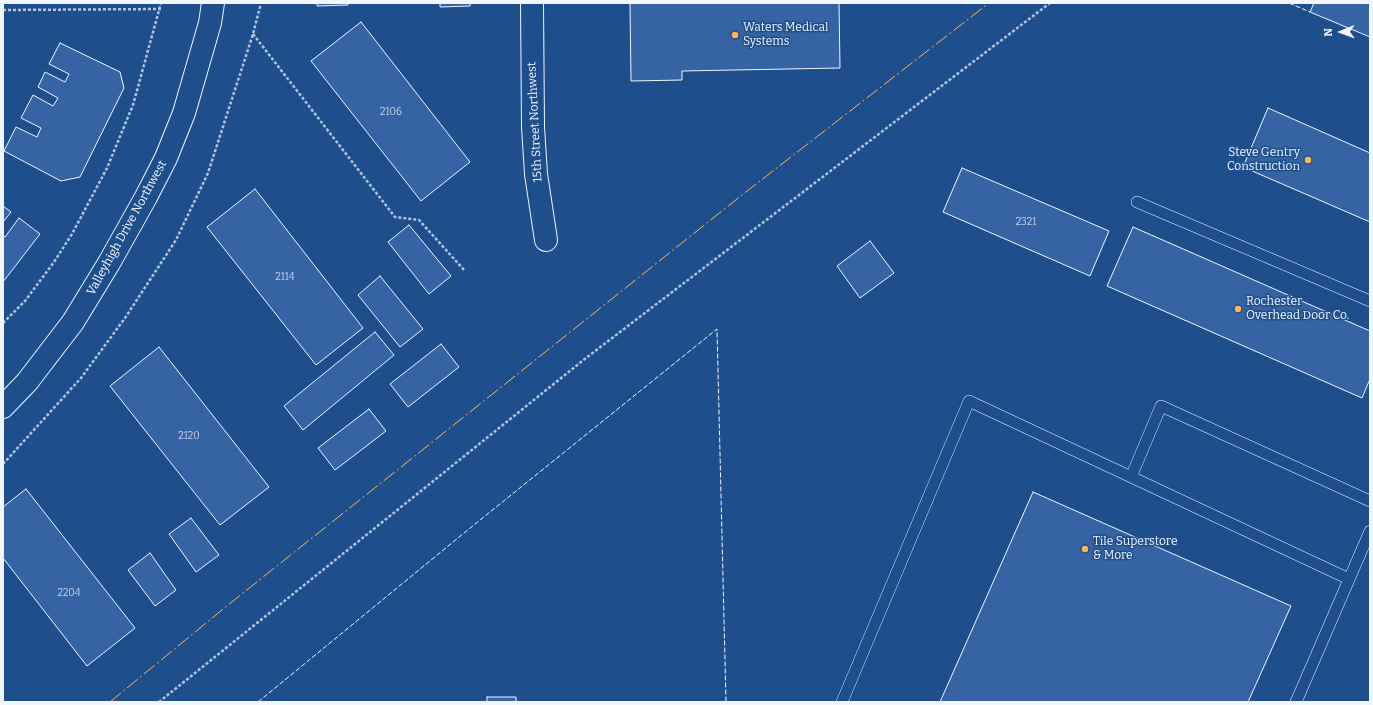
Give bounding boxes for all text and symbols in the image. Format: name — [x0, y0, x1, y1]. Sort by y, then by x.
north arrow — [1321, 12, 1361, 52]
place label: Waters Medical Systems — [743, 21, 829, 49]
text: N — [1322, 28, 1335, 37]
marker: Waters Medical Systems — [730, 30, 740, 40]
street label: 15th Street Northwest — [525, 61, 545, 183]
house number: 2106 — [380, 106, 402, 118]
place label: Steve Gentry Construction — [1227, 146, 1300, 174]
marker: Steve Gentry Construction — [1303, 155, 1313, 165]
street label: Valleyhigh Drive Northwest — [84, 158, 170, 298]
house number: 2321 — [1016, 216, 1036, 228]
house number: 2114 — [275, 271, 295, 283]
place label: Rochester Overhead Door Co. — [1246, 295, 1349, 323]
marker: Rochester Overhead Door Co. — [1233, 304, 1243, 314]
house number: 2120 — [178, 430, 200, 442]
place label: Tile Superstore & More — [1093, 535, 1177, 563]
marker: Tile Superstore & More — [1080, 544, 1090, 554]
house number: 2204 — [57, 587, 81, 599]

